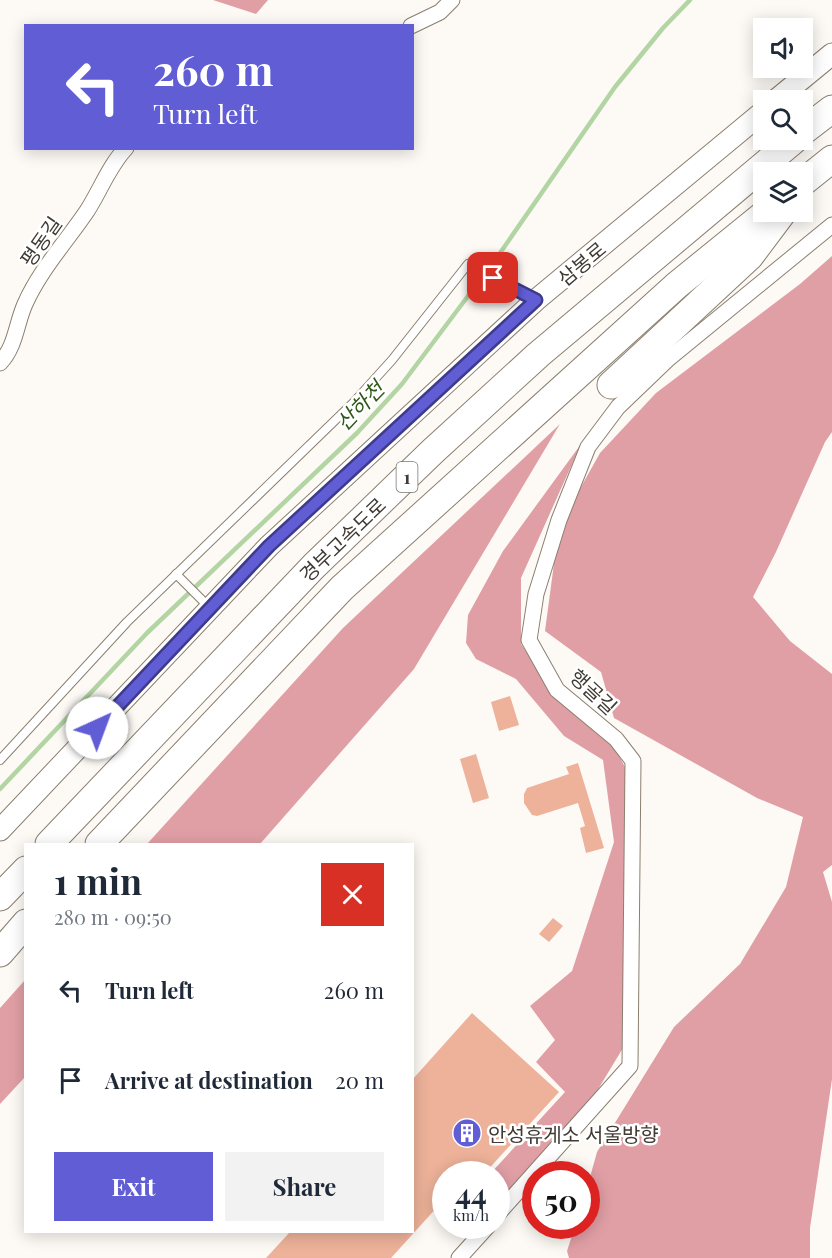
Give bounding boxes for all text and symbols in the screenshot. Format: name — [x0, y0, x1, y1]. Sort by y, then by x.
map controls — [753, 18, 813, 222]
button: sound — [753, 18, 813, 78]
text: 260 m — [153, 41, 273, 97]
icon: left — [54, 48, 132, 126]
button: search — [753, 90, 813, 150]
text: Turn left — [153, 95, 257, 131]
button: layers — [753, 162, 813, 222]
street label: 평동길 — [13, 211, 67, 271]
street label: 삼봉로 — [551, 235, 611, 291]
pin — [467, 252, 518, 303]
icon: arrive — [476, 261, 509, 294]
water label: 산하천 — [329, 373, 391, 436]
road number: 1 — [396, 462, 418, 492]
street label: 경부고속도로 — [293, 491, 391, 587]
street label: 행골길 — [565, 662, 623, 720]
position arrow — [65, 696, 129, 760]
text: 1 min — [54, 856, 142, 904]
button: close — [321, 863, 384, 926]
text: 280 m · 09:50 — [54, 903, 172, 930]
icon: left — [54, 974, 87, 1007]
text: Turn left — [105, 975, 194, 1005]
text: 260 m — [324, 975, 384, 1005]
icon: arrive — [54, 1064, 87, 1097]
text: Arrive at destination — [105, 1065, 313, 1095]
text: 20 m — [335, 1065, 384, 1095]
building icon: 안성휴게소 서울방향 — [451, 1117, 483, 1149]
place label: 안성휴게소 서울방향 — [488, 1120, 659, 1147]
button: Exit — [54, 1152, 213, 1221]
button: Share — [225, 1152, 384, 1221]
speed limit sign: 50 — [522, 1161, 600, 1239]
text: 44 — [455, 1173, 487, 1213]
text: km/h — [453, 1205, 489, 1225]

